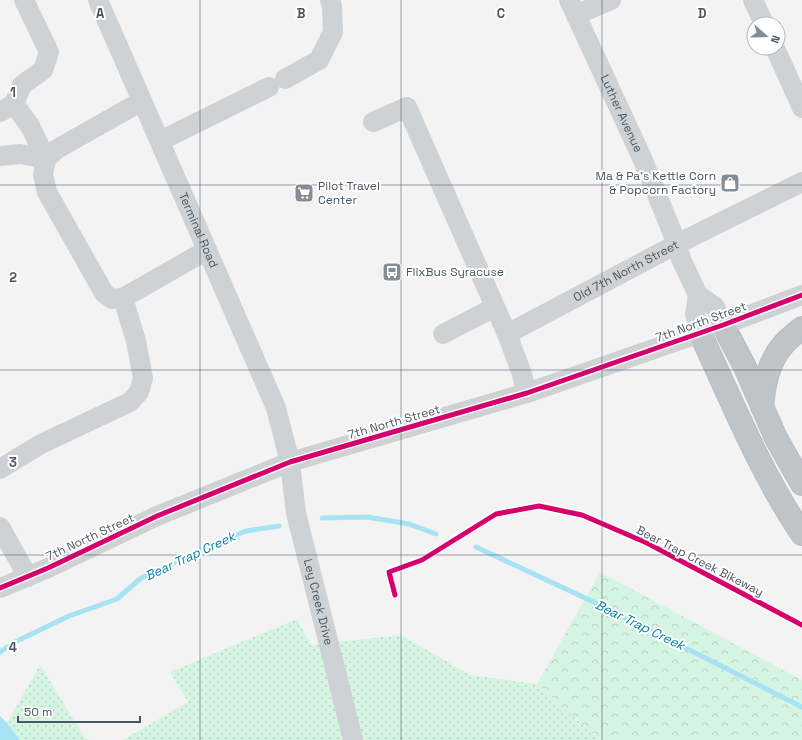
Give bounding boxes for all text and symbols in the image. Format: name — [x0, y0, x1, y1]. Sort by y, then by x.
text: A — [96, 5, 105, 22]
text: B — [297, 5, 306, 22]
text: C — [497, 5, 505, 22]
text: D — [698, 5, 707, 22]
north arrow — [746, 16, 786, 56]
text: N — [768, 34, 783, 45]
street label: Luther Avenue — [597, 72, 646, 155]
text: 1 — [10, 84, 16, 101]
place label: Ma & Pa's Kettle Corn & Popcorn Factory — [596, 168, 716, 198]
shop icon: Ma & Pa's Kettle Corn & Popcorn Factory — [719, 172, 741, 194]
place label: Pilot Travel Center — [318, 178, 380, 208]
supermarket icon: Pilot Travel Center — [293, 182, 315, 204]
street label: Terminal Road — [175, 190, 222, 270]
street label: Old 7th North Street — [570, 237, 682, 305]
bus stop icon: FlixBus Syracuse — [381, 261, 403, 283]
place label: FlixBus Syracuse — [406, 264, 504, 280]
text: 2 — [9, 269, 17, 286]
street label: 7th North Street — [654, 298, 748, 346]
street label: 7th North Street — [346, 401, 442, 443]
text: 3 — [9, 454, 17, 471]
street label: 7th North Street — [43, 510, 137, 564]
street label: Bear Trap Creek Bikeway — [634, 522, 766, 600]
water label: Bear Trap Creek — [142, 527, 240, 584]
street label: Ley Creek Drive — [300, 557, 337, 647]
water label: Bear Trap Creek — [592, 596, 689, 655]
text: 4 — [9, 639, 17, 656]
scale bar — [18, 698, 140, 724]
text: 50 m — [24, 704, 52, 720]

